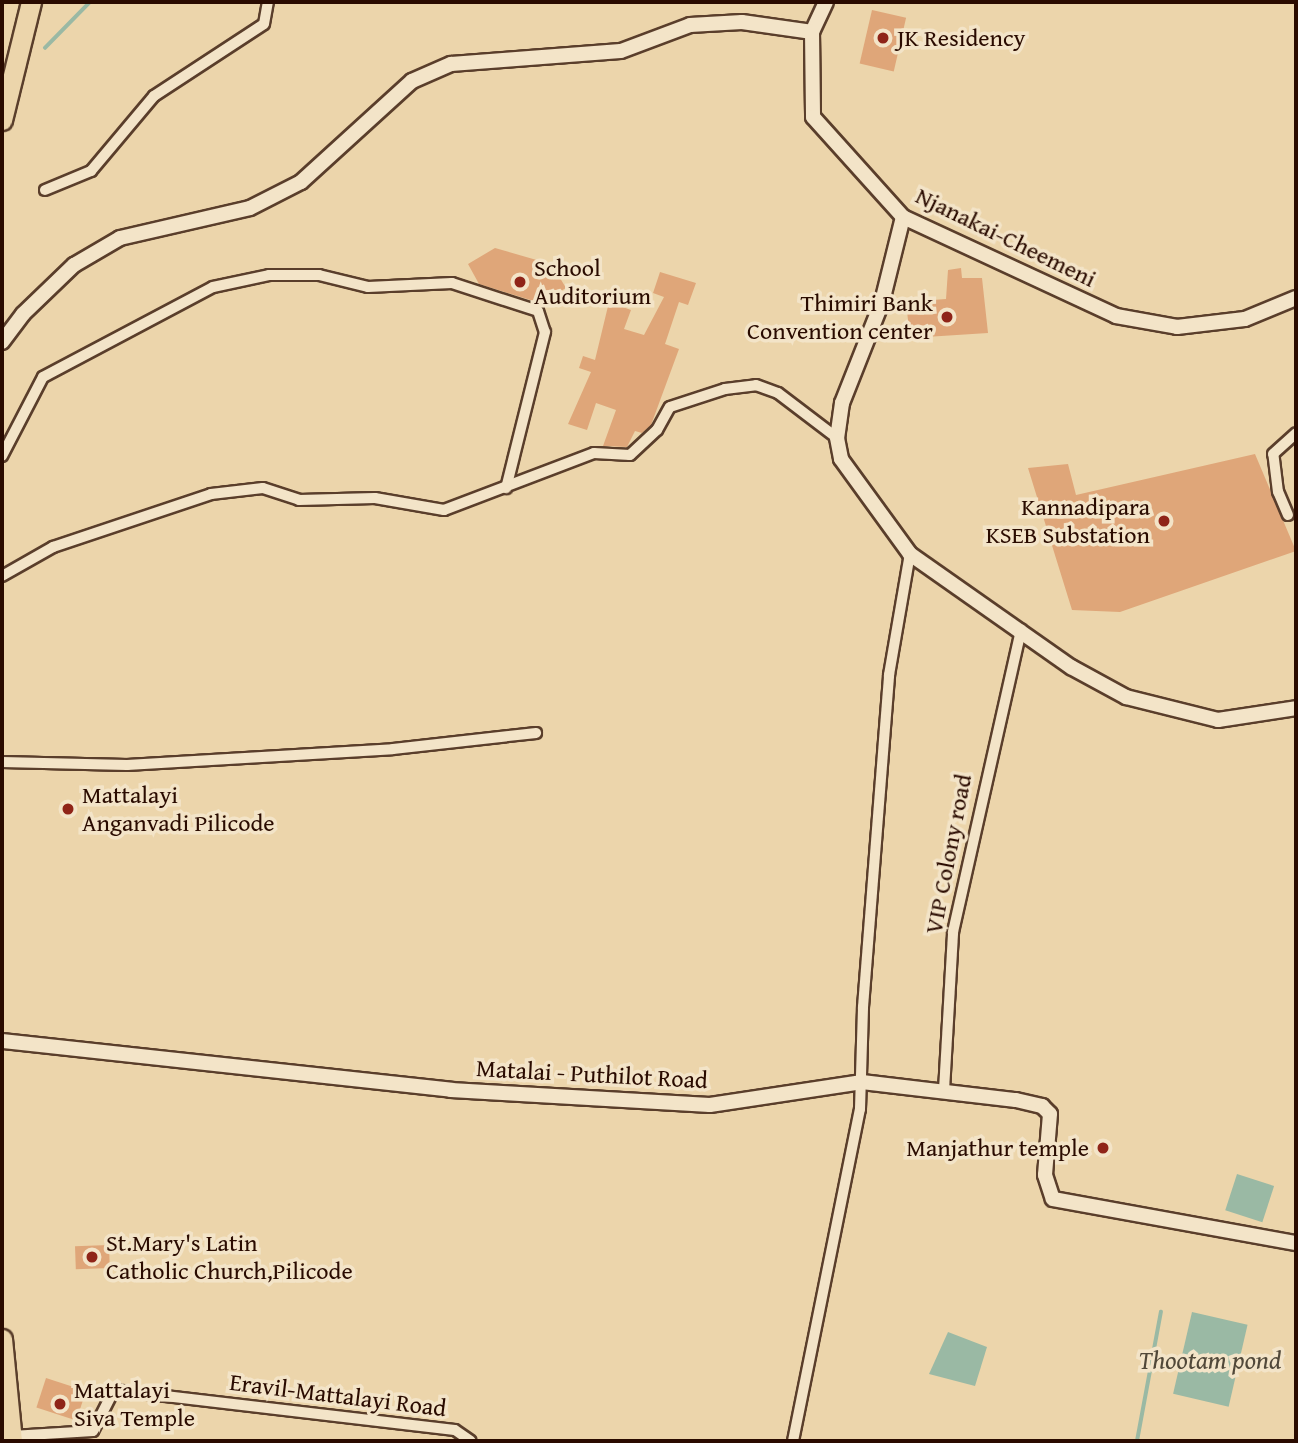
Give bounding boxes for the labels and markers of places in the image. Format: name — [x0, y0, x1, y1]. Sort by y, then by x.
place label: JK Residency — [897, 24, 1026, 52]
marker: JK Residency — [875, 30, 891, 46]
place label: School Auditorium — [534, 254, 651, 310]
marker: School Auditorium — [512, 274, 528, 290]
place label: Thimiri Bank Convention center — [747, 289, 933, 345]
marker: Thimiri Bank Convention center — [939, 309, 955, 325]
place label: Kannadipara KSEB Substation — [986, 493, 1150, 549]
marker: Kannadipara KSEB Substation — [1156, 513, 1172, 529]
place label: Mattalayi Anganvadi Pilicode — [82, 781, 275, 837]
marker: Mattalayi Anganvadi Pilicode — [60, 801, 76, 817]
place label: Manjathur temple — [906, 1134, 1089, 1162]
marker: Manjathur temple — [1095, 1140, 1111, 1156]
place label: St.Mary's Latin Catholic Church,Pilicode — [106, 1229, 353, 1285]
marker: St.Mary's Latin Catholic Church,Pilicode — [84, 1249, 100, 1265]
place label: Mattalayi Siva Temple — [74, 1376, 195, 1432]
marker: Mattalayi Siva Temple — [52, 1396, 68, 1412]

